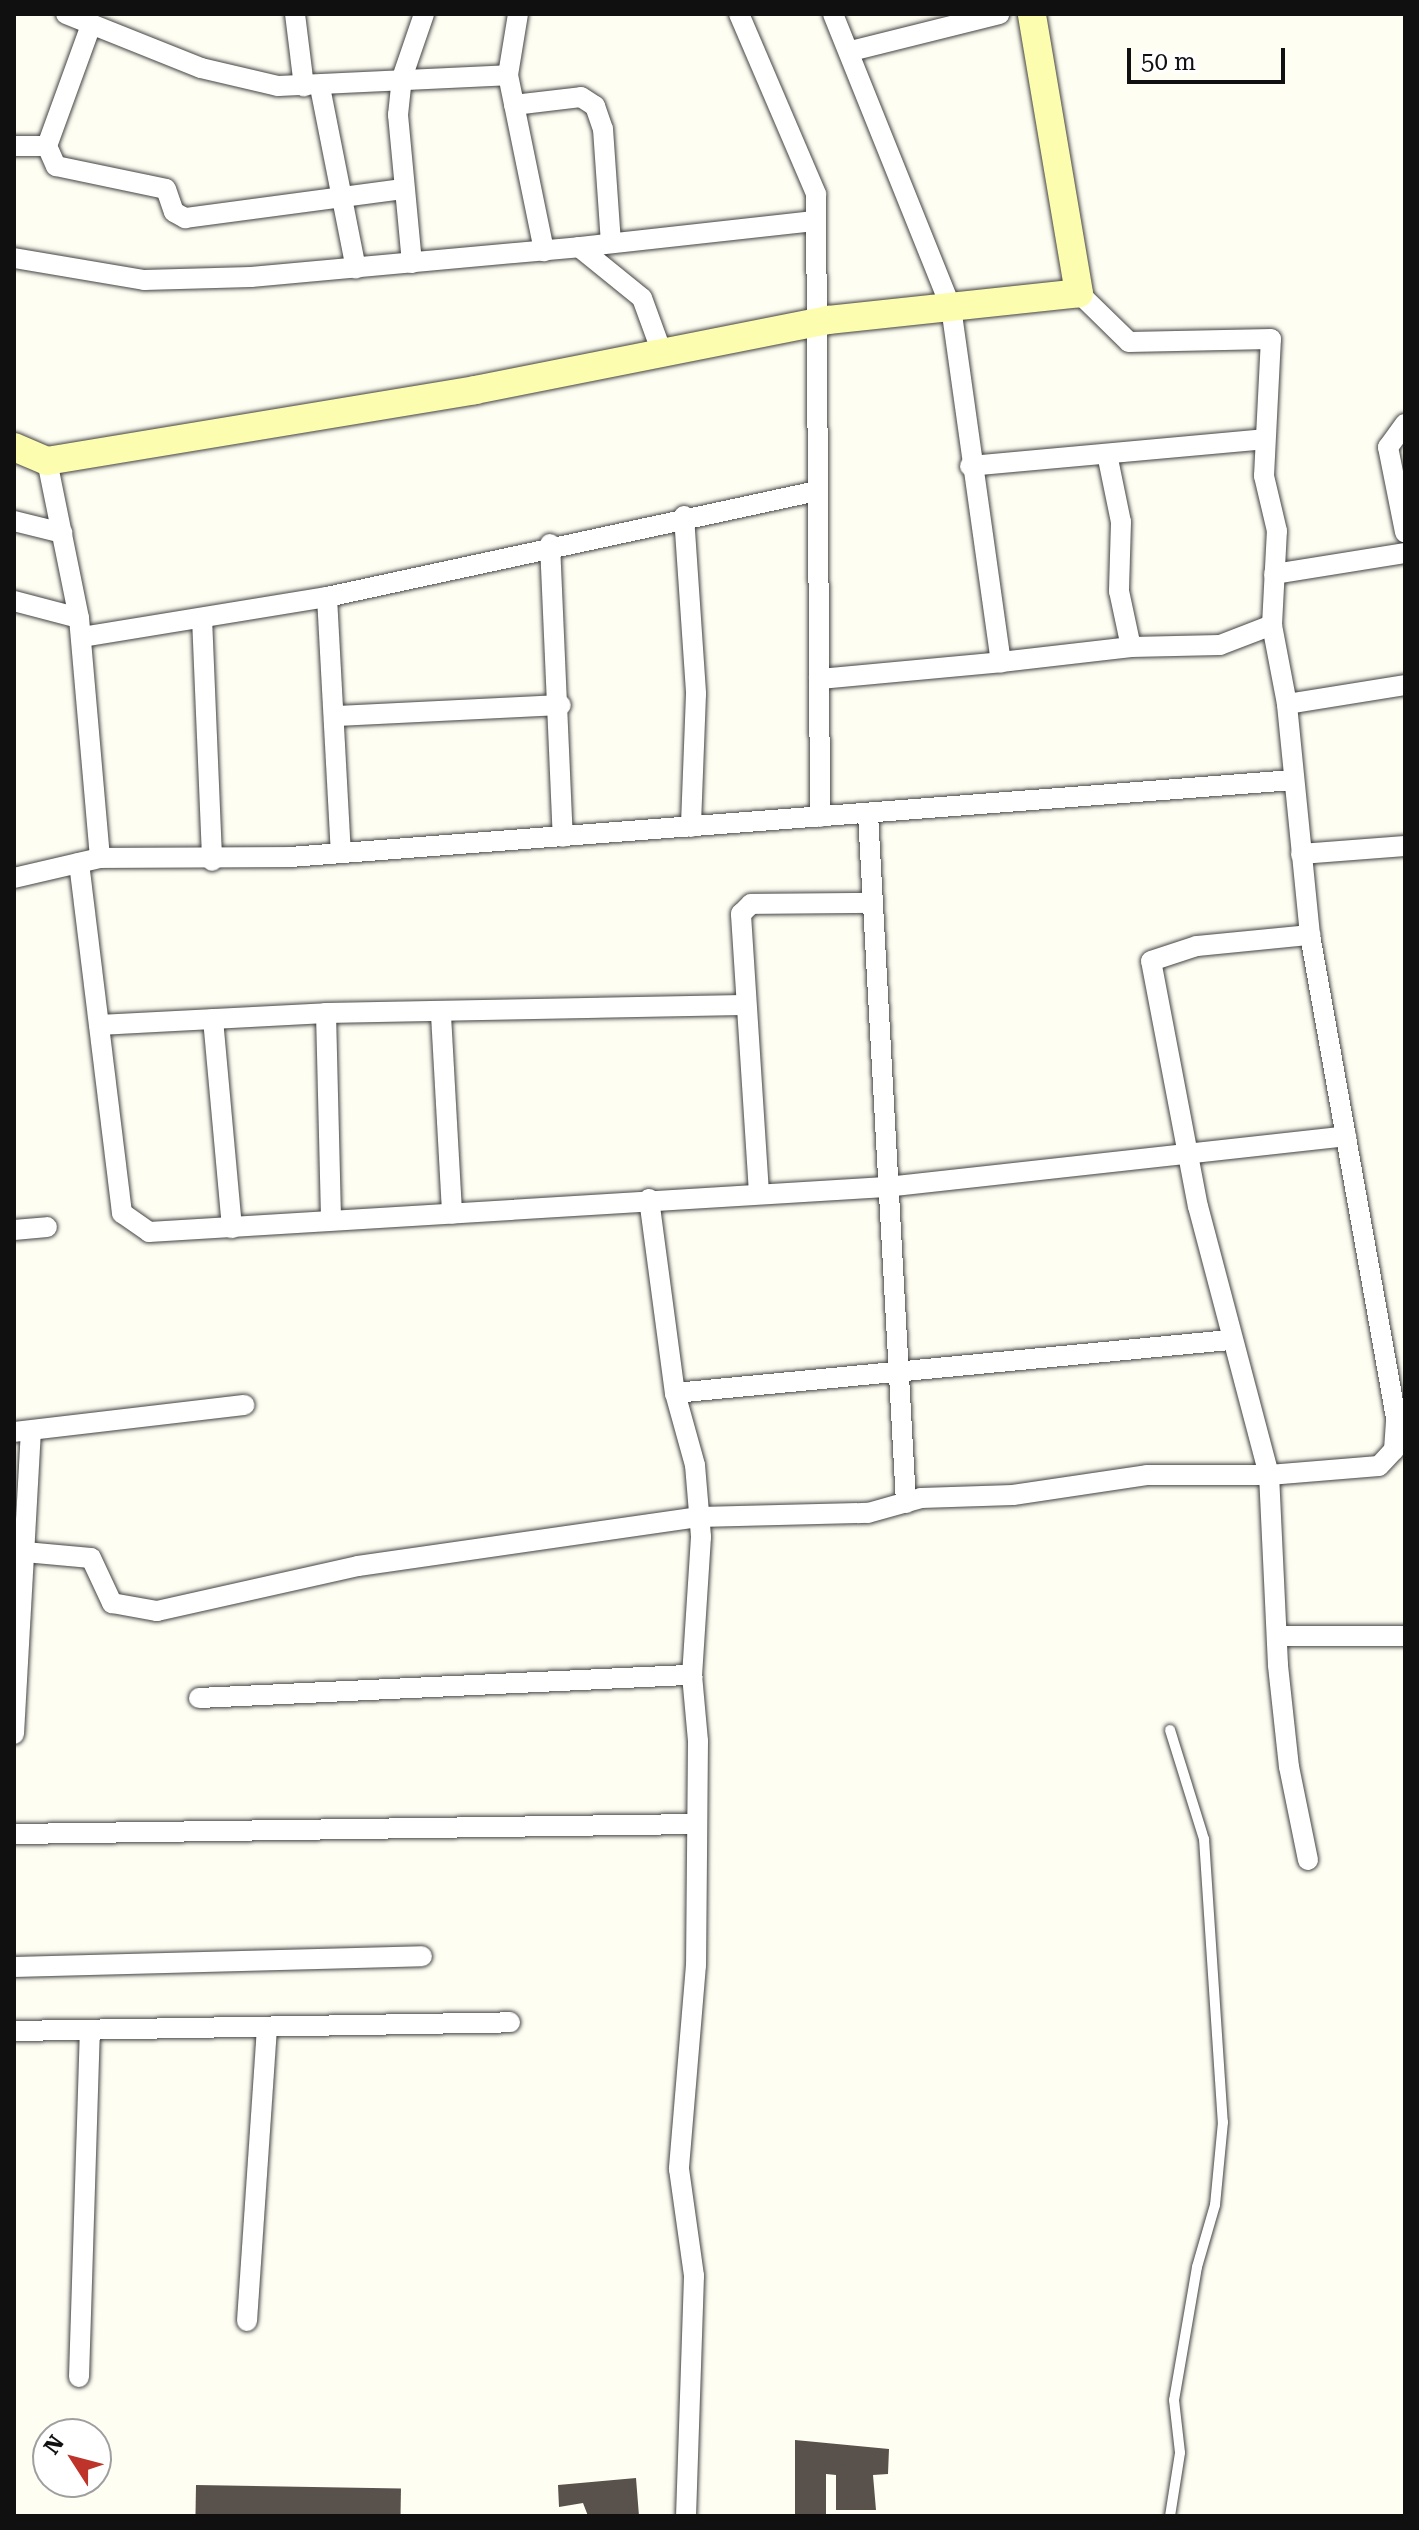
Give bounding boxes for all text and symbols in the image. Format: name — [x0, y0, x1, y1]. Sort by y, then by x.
scale bar — [1131, 32, 1289, 82]
text: 50 m — [1141, 48, 1196, 76]
north arrow — [32, 2418, 112, 2498]
text: N — [39, 2431, 69, 2459]

